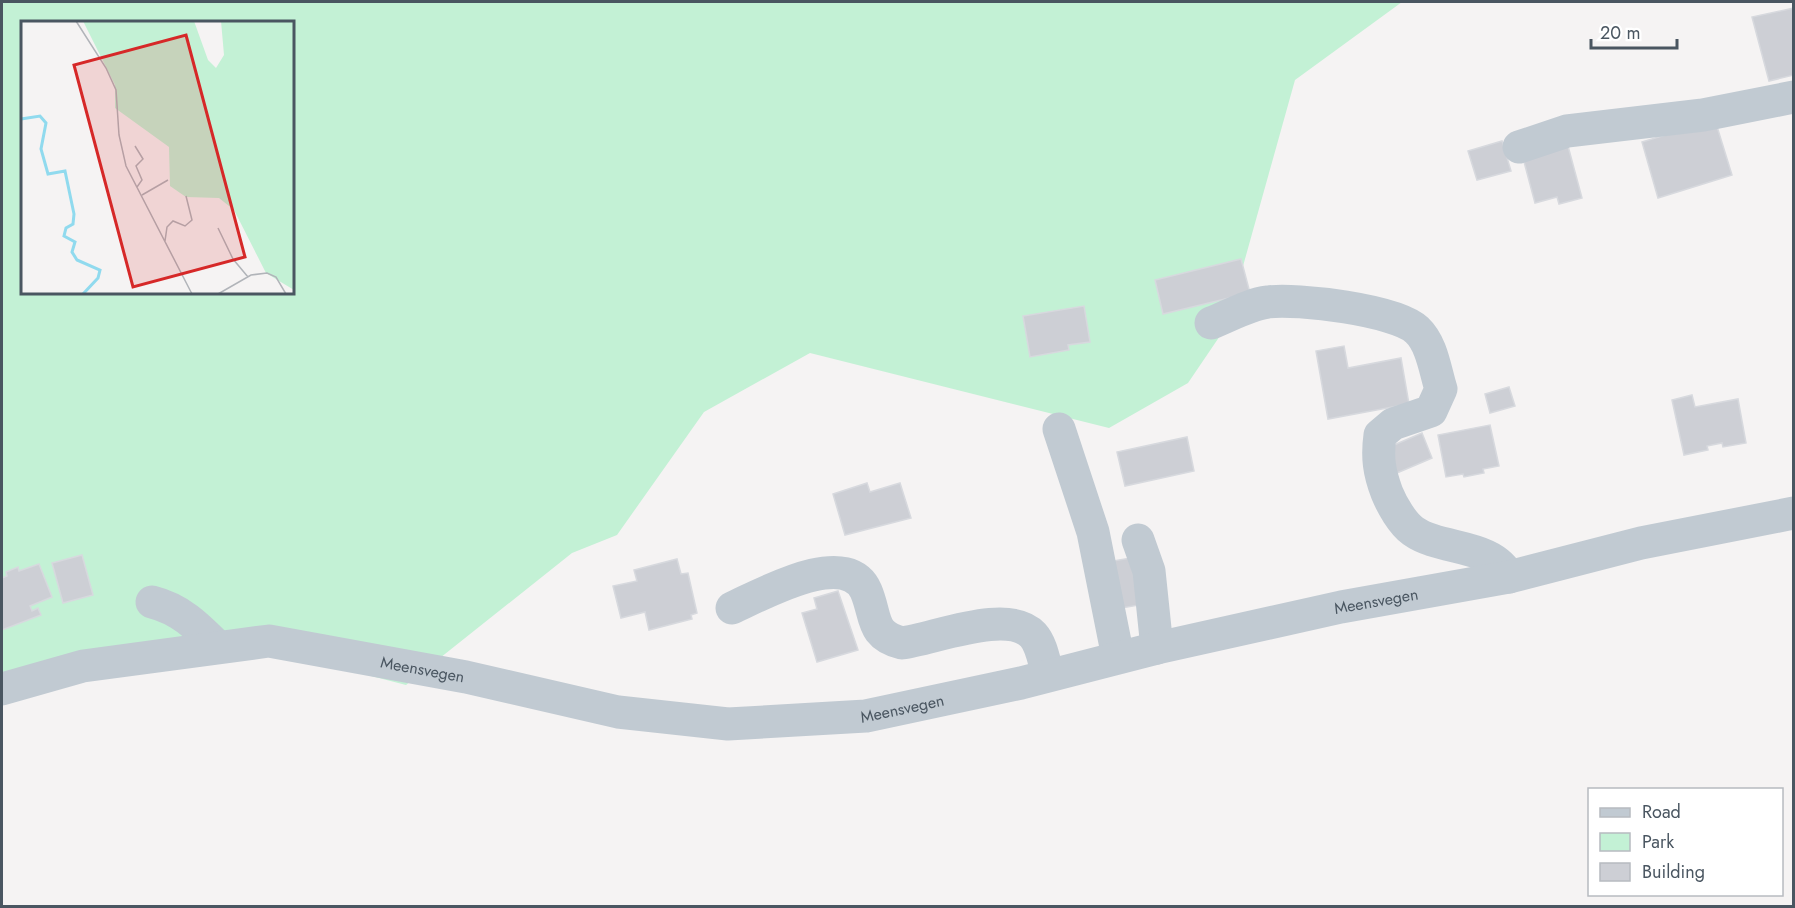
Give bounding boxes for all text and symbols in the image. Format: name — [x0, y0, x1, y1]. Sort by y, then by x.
scale bar — [1591, 12, 1676, 50]
text: 20 m — [1600, 20, 1640, 46]
inset map — [21, 21, 294, 294]
street label: Meensvegen — [1332, 582, 1420, 620]
street label: Meensvegen — [379, 650, 467, 688]
street label: Meensvegen — [858, 688, 946, 728]
legend — [1588, 788, 1783, 896]
text: Road — [1642, 799, 1681, 825]
text: Park — [1642, 829, 1674, 855]
text: Building — [1642, 859, 1705, 885]

